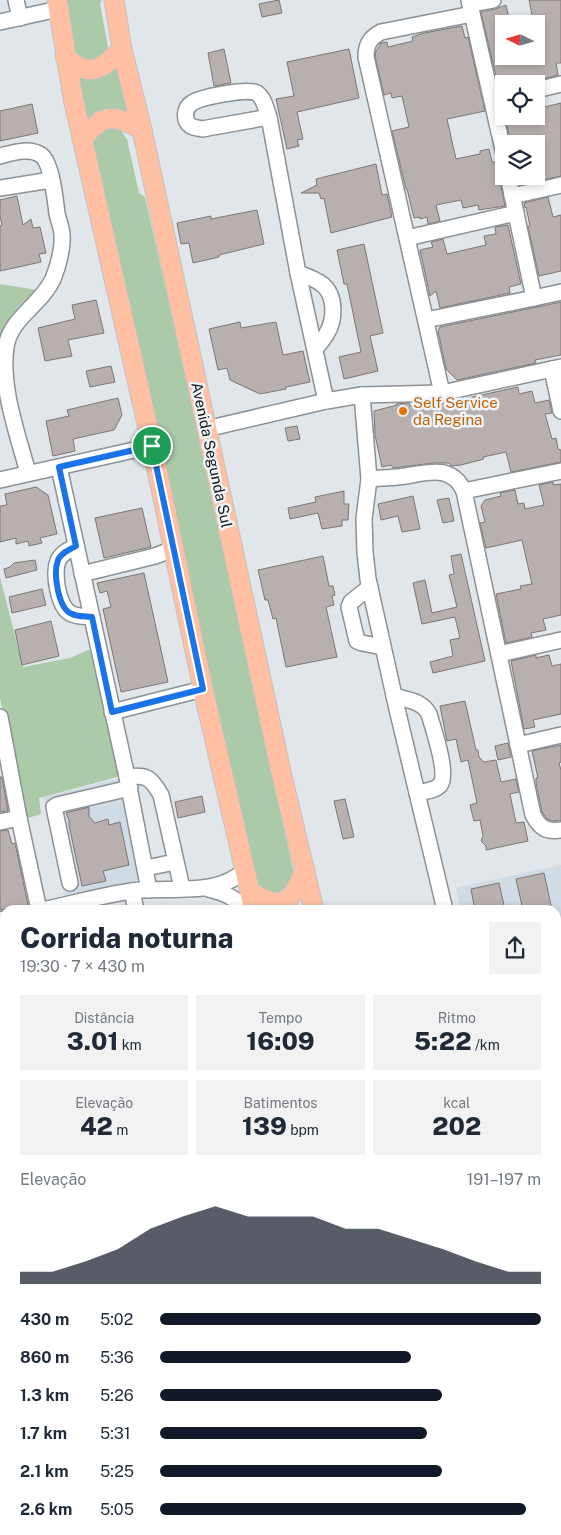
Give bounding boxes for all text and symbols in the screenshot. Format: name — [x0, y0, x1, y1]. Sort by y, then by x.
north arrow — [495, 15, 545, 65]
map controls — [495, 15, 545, 185]
button: locate — [495, 75, 545, 125]
button: layers — [495, 135, 545, 185]
street label: Avenida Segunda Sul — [188, 381, 236, 529]
place label: Self Service da Regina — [413, 394, 498, 428]
marker: Self Service da Regina — [397, 405, 409, 417]
pin — [131, 425, 173, 467]
icon: arrive — [138, 432, 166, 460]
text: Corrida noturna — [20, 921, 233, 954]
button: share — [489, 922, 541, 974]
text: 19:30 · 7 × 430 m — [20, 957, 145, 976]
text: Distância — [74, 1010, 134, 1026]
text: Tempo — [259, 1010, 302, 1026]
text: Ritmo — [438, 1010, 476, 1026]
text: 3.01 — [67, 1026, 118, 1056]
text: 16:09 — [246, 1026, 315, 1056]
text: 5:22 — [414, 1026, 472, 1056]
text: km — [118, 1037, 142, 1053]
text: /km — [472, 1037, 500, 1053]
text: Elevação — [75, 1095, 133, 1111]
text: Batimentos — [244, 1095, 317, 1111]
text: kcal — [443, 1095, 470, 1111]
text: 42 — [80, 1111, 113, 1141]
text: 139 — [242, 1111, 287, 1141]
text: 202 — [432, 1111, 481, 1141]
text: m — [113, 1122, 128, 1138]
text: bpm — [287, 1122, 319, 1138]
text: Elevação — [20, 1170, 86, 1189]
text: 191–197 m — [467, 1170, 541, 1189]
text: 430 m — [20, 1310, 69, 1329]
text: 5:02 — [100, 1310, 133, 1329]
text: 860 m — [20, 1348, 69, 1367]
text: 5:36 — [100, 1348, 134, 1367]
text: 1.3 km — [20, 1386, 69, 1405]
text: 5:26 — [100, 1386, 134, 1405]
text: 1.7 km — [20, 1424, 67, 1443]
text: 5:31 — [100, 1424, 130, 1443]
text: 2.1 km — [20, 1462, 69, 1481]
text: 5:25 — [100, 1462, 134, 1481]
text: 2.6 km — [20, 1500, 72, 1519]
text: 5:05 — [100, 1500, 134, 1519]

